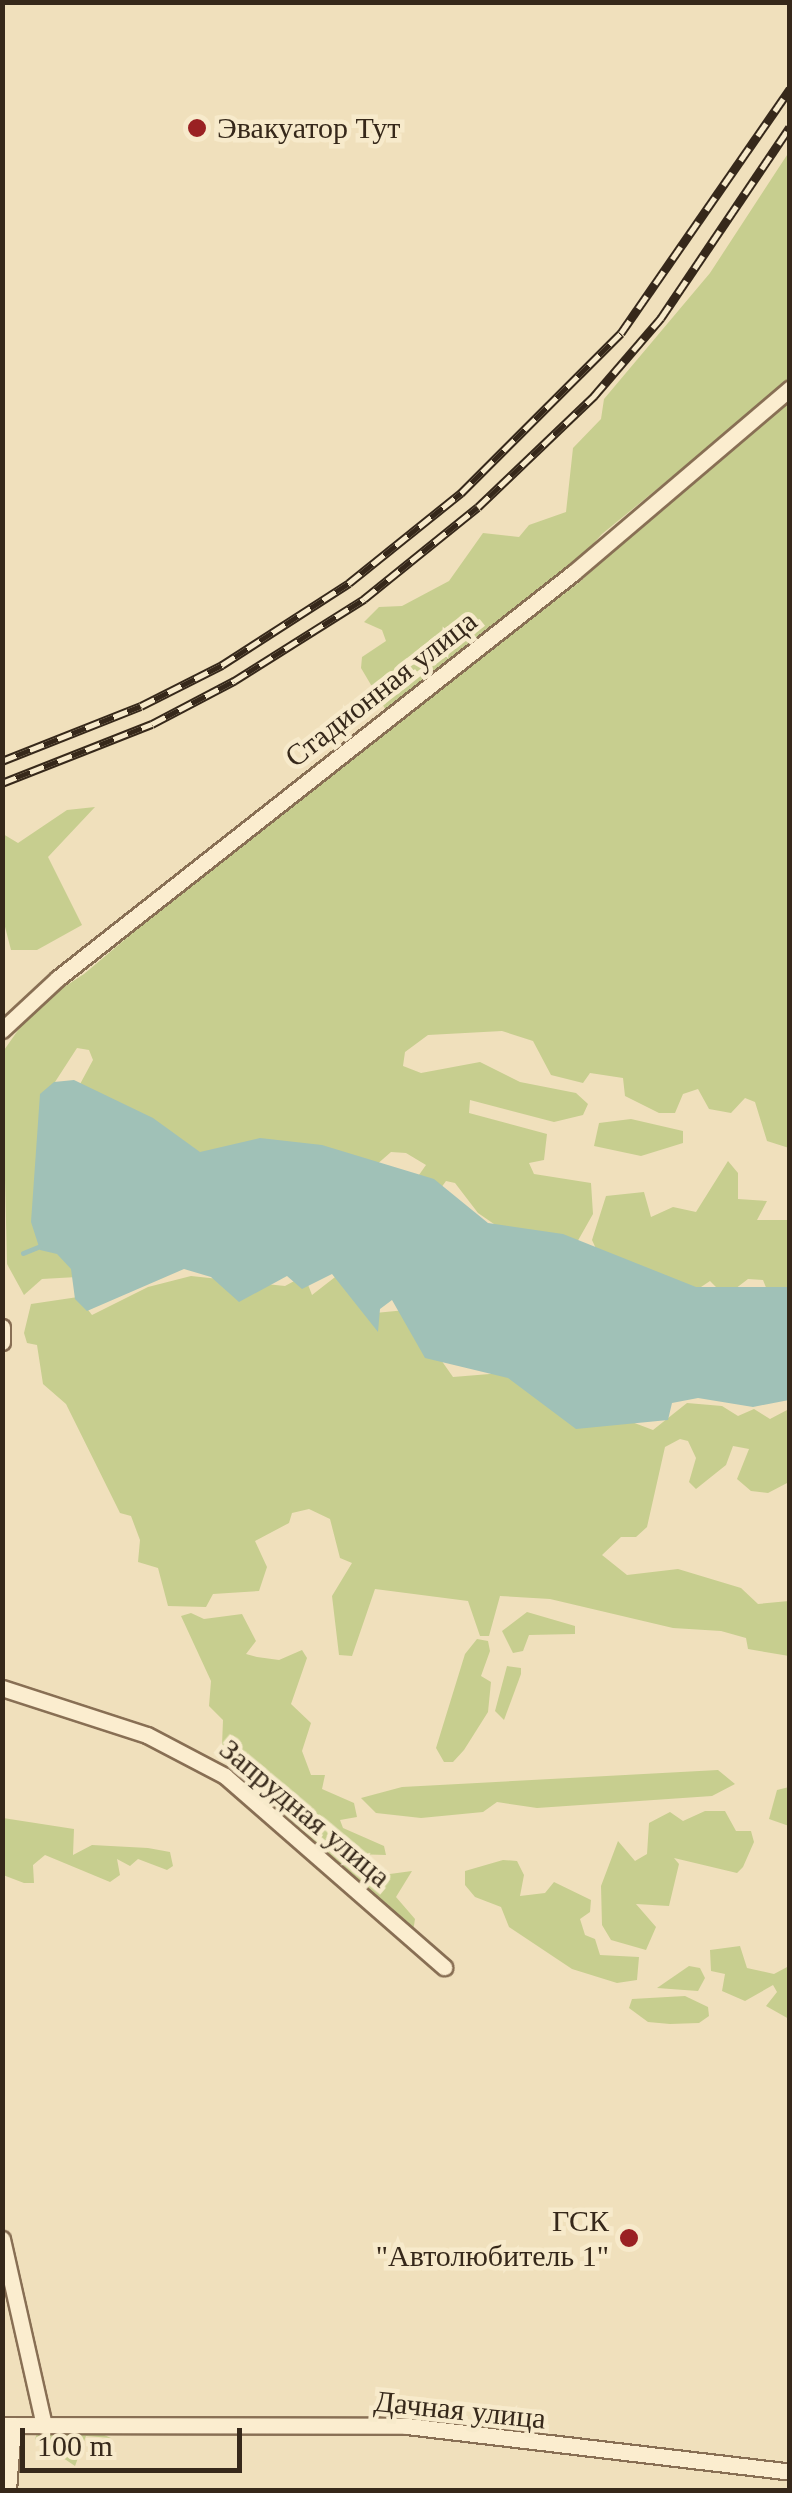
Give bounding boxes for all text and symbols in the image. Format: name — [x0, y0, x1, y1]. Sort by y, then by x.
place label: Эвакуатор Тут — [217, 110, 400, 146]
marker: Эвакуатор Тут — [186, 117, 208, 139]
street label: Стадионная улица — [278, 603, 484, 775]
street label: Запрудная улица — [212, 1731, 398, 1895]
place label: ГСК "Автолюбитель 1" — [376, 2203, 609, 2274]
marker: ГСК "Автолюбитель 1" — [618, 2227, 640, 2249]
street label: Дачная улица — [372, 2383, 548, 2437]
scale bar — [25, 2408, 248, 2470]
text: 100 m — [37, 2429, 113, 2462]

